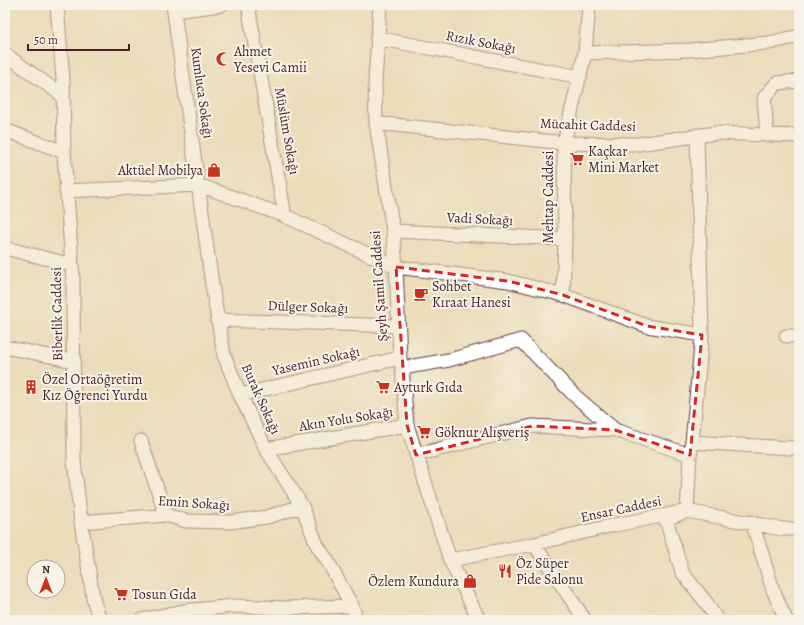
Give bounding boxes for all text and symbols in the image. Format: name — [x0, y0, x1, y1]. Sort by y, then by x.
scale bar — [28, 26, 129, 52]
street label: Rızık Sokağı — [444, 26, 518, 58]
text: 50 m — [34, 32, 58, 48]
place label: Ahmet Yesevi Camii — [233, 42, 307, 77]
street label: Kumluca Sokağı — [186, 46, 218, 140]
mosque icon: Ahmet Yesevi Camii — [215, 51, 231, 67]
street label: Müslüm Sokağı — [270, 86, 304, 176]
street label: Mücahit Caddesi — [539, 114, 637, 136]
place label: Kaçkar Mini Market — [588, 142, 660, 177]
street label: Mehtap Caddesi — [539, 151, 558, 243]
supermarket icon: Kaçkar Mini Market — [569, 151, 585, 167]
place label: Aktüel Mobilya — [117, 161, 203, 180]
shop icon: Aktüel Mobilya — [206, 162, 222, 178]
street label: Vadi Sokağı — [445, 208, 514, 230]
street label: Şeyh Şamil Caddesi — [366, 230, 392, 342]
street label: Biberlik Caddesi — [47, 267, 67, 361]
place label: Sohbet Kıraat Hanesi — [432, 277, 511, 312]
cafe icon: Sohbet Kıraat Hanesi — [413, 286, 429, 302]
street label: Dülger Sokağı — [267, 296, 349, 318]
street label: Yasemin Sokağı — [269, 342, 362, 381]
street label: Burak Sokağı — [237, 361, 285, 437]
place label: Özel Ortaöğretim Kız Öğrenci Yurdu — [42, 370, 148, 405]
place label: Ayturk Gıda — [393, 378, 463, 397]
building icon: Özel Ortaöğretim Kız Öğrenci Yurdu — [23, 379, 39, 395]
supermarket icon: Ayturk Gıda — [375, 379, 391, 395]
street label: Akın Yolu Sokağı — [296, 402, 395, 436]
place label: Göknur Alışveriş — [435, 423, 529, 442]
supermarket icon: Göknur Alışveriş — [416, 424, 432, 440]
street label: Emin Sokağı — [157, 491, 231, 515]
street label: Ensar Caddesi — [579, 491, 663, 527]
place label: Öz Süper Pide Salonu — [516, 554, 584, 589]
north arrow — [26, 559, 66, 599]
text: N — [42, 562, 50, 577]
restaurant icon: Öz Süper Pide Salonu — [497, 563, 513, 579]
place label: Özlem Kundura — [368, 572, 459, 591]
shop icon: Özlem Kundura — [462, 573, 478, 589]
place label: Tosun Gıda — [132, 585, 197, 604]
supermarket icon: Tosun Gıda — [113, 586, 129, 602]

